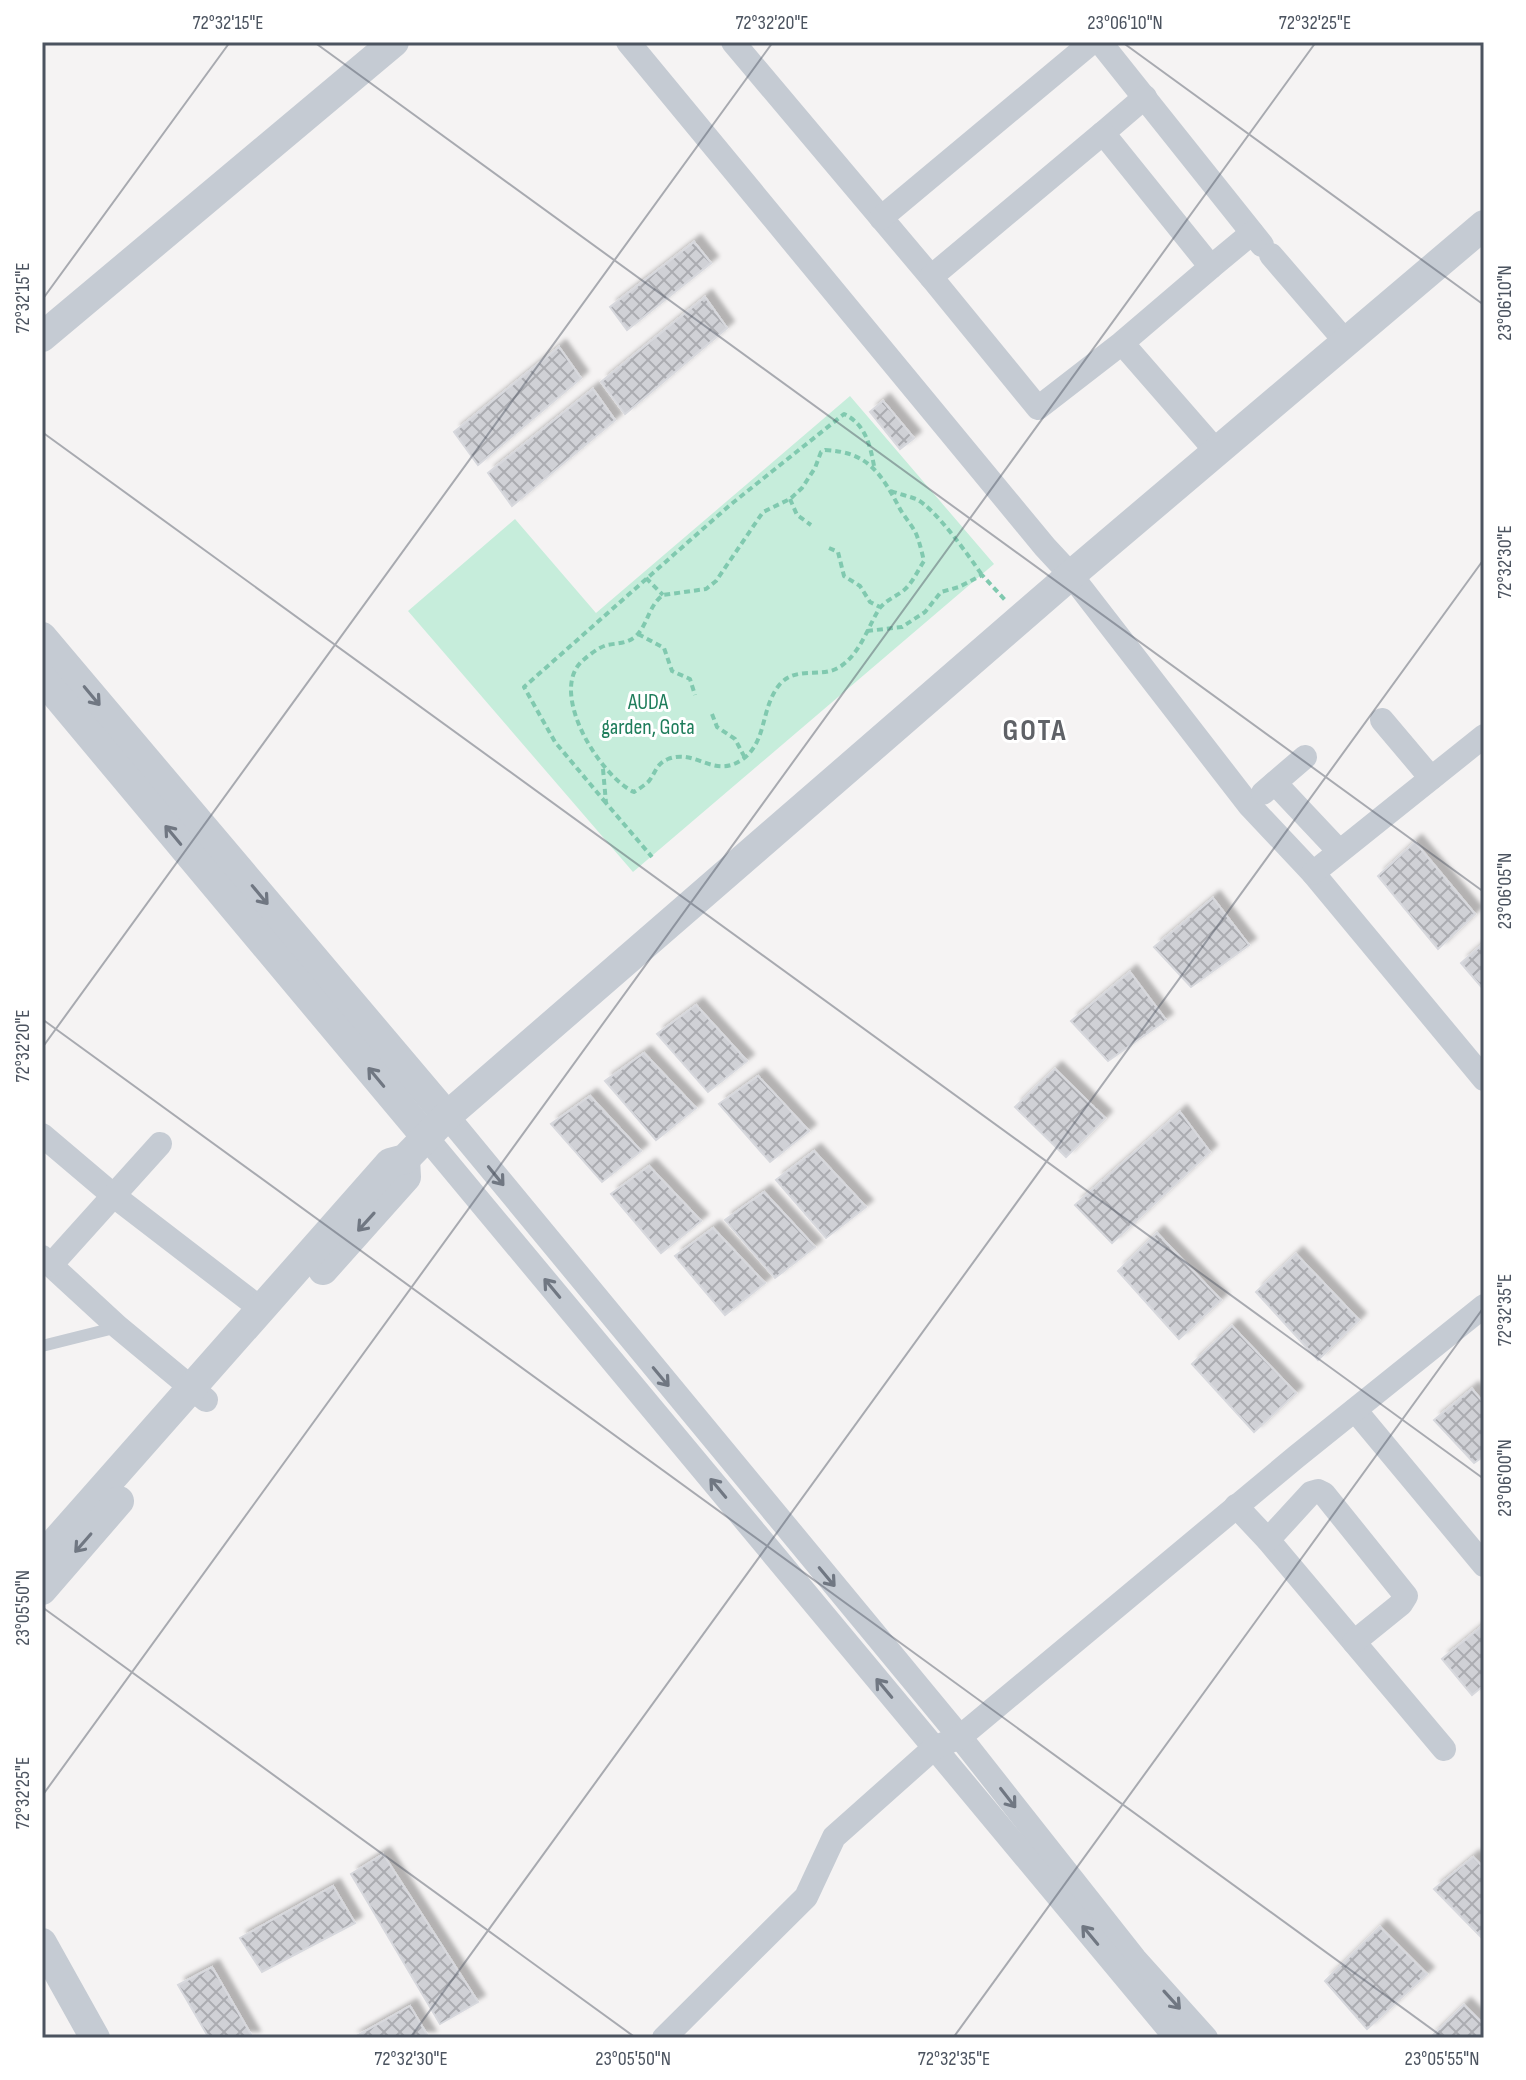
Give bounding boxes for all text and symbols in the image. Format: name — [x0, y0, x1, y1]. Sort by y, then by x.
text: 72°32'15"E — [192, 11, 264, 35]
text: 72°32'20"E — [735, 11, 809, 35]
text: 23°06'10"N — [1087, 11, 1163, 35]
text: 72°32'25"E — [1279, 11, 1351, 35]
text: 72°32'15"E — [11, 262, 35, 334]
text: 23°06'10"N — [1493, 265, 1517, 341]
text: 72°32'30"E — [1493, 525, 1517, 599]
one-way arrow — [83, 686, 101, 706]
park label: AUDA garden, Gota — [601, 689, 695, 741]
district label: GOTA — [1003, 713, 1067, 749]
one-way arrow — [164, 825, 182, 846]
text: 23°06'05"N — [1493, 853, 1517, 929]
one-way arrow — [251, 884, 269, 905]
text: 72°32'20"E — [11, 1009, 35, 1083]
one-way arrow — [367, 1068, 385, 1088]
one-way arrow — [488, 1165, 505, 1186]
one-way arrow — [357, 1211, 375, 1231]
text: 72°32'35"E — [1493, 1274, 1517, 1346]
one-way arrow — [543, 1278, 561, 1299]
one-way arrow — [652, 1366, 670, 1387]
text: 23°06'00"N — [1493, 1439, 1517, 1517]
one-way arrow — [709, 1478, 727, 1499]
one-way arrow — [74, 1532, 92, 1553]
one-way arrow — [818, 1566, 836, 1587]
text: 23°05'50"N — [11, 1570, 35, 1646]
one-way arrow — [875, 1678, 893, 1699]
text: 72°32'25"E — [11, 1757, 35, 1829]
one-way arrow — [999, 1788, 1017, 1808]
one-way arrow — [1081, 1925, 1099, 1946]
one-way arrow — [1163, 1990, 1182, 2010]
text: 72°32'30"E — [374, 2047, 448, 2071]
text: 23°05'50"N — [595, 2047, 671, 2071]
text: 72°32'35"E — [918, 2047, 990, 2071]
text: 23°05'55"N — [1405, 2047, 1479, 2071]

